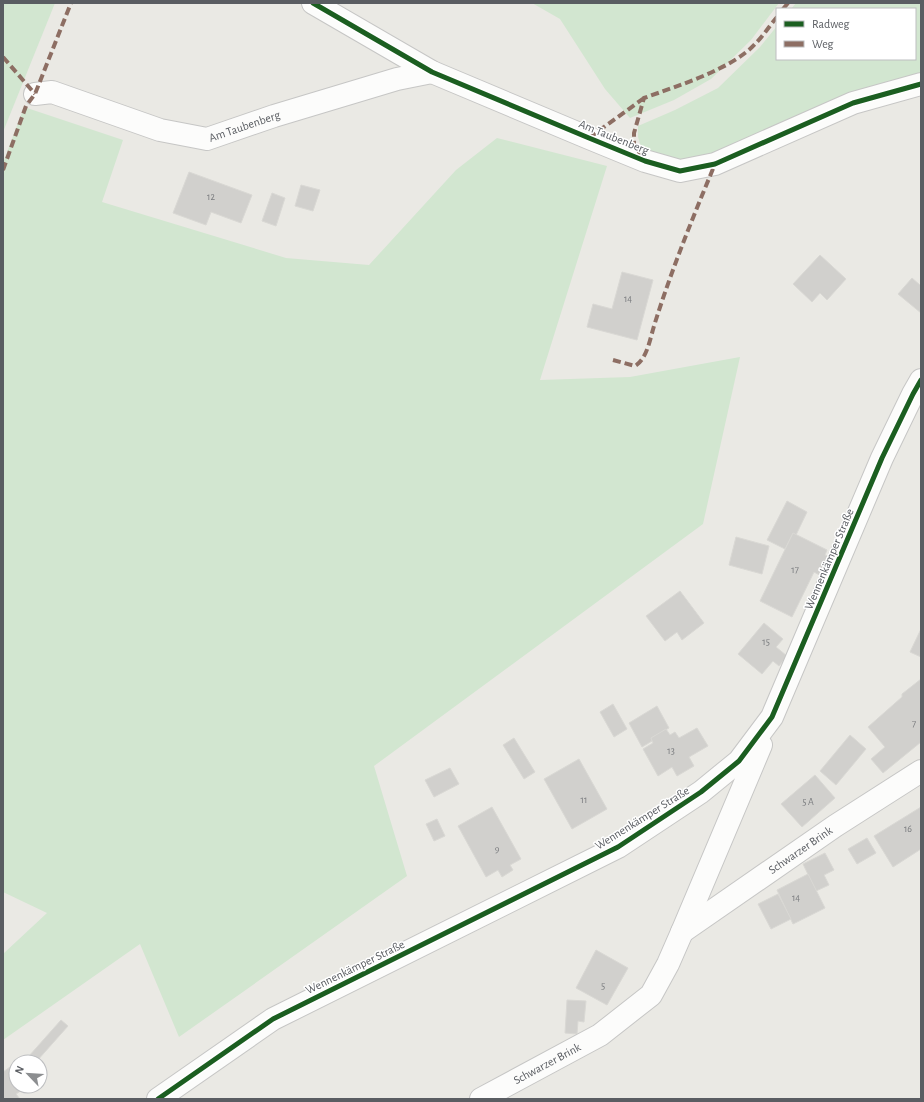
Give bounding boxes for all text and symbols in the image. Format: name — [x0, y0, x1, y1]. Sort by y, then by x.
legend — [776, 8, 916, 60]
text: Radweg — [812, 18, 849, 30]
text: Weg — [812, 38, 834, 50]
street label: Am Taubenberg — [207, 108, 282, 144]
street label: Am Taubenberg — [577, 117, 651, 157]
house number: 12 — [207, 192, 215, 202]
house number: 14 — [624, 294, 632, 304]
street label: Wennenkämper Straße — [802, 507, 856, 611]
house number: 17 — [791, 565, 799, 575]
house number: 15 — [762, 637, 770, 647]
house number: 7 — [912, 719, 916, 729]
house number: 13 — [667, 746, 675, 756]
street label: Wennenkämper Straße — [593, 784, 691, 852]
house number: 11 — [581, 795, 587, 805]
house number: 5 A — [802, 797, 814, 807]
street label: Schwarzer Brink — [766, 824, 835, 876]
house number: 16 — [904, 824, 912, 834]
house number: 9 — [495, 844, 500, 854]
house number: 14 — [792, 893, 800, 903]
street label: Wennenkämper Straße — [304, 938, 406, 996]
house number: 5 — [601, 981, 605, 991]
street label: Schwarzer Brink — [511, 1040, 583, 1086]
north arrow — [8, 1054, 48, 1094]
text: N — [13, 1064, 26, 1076]

